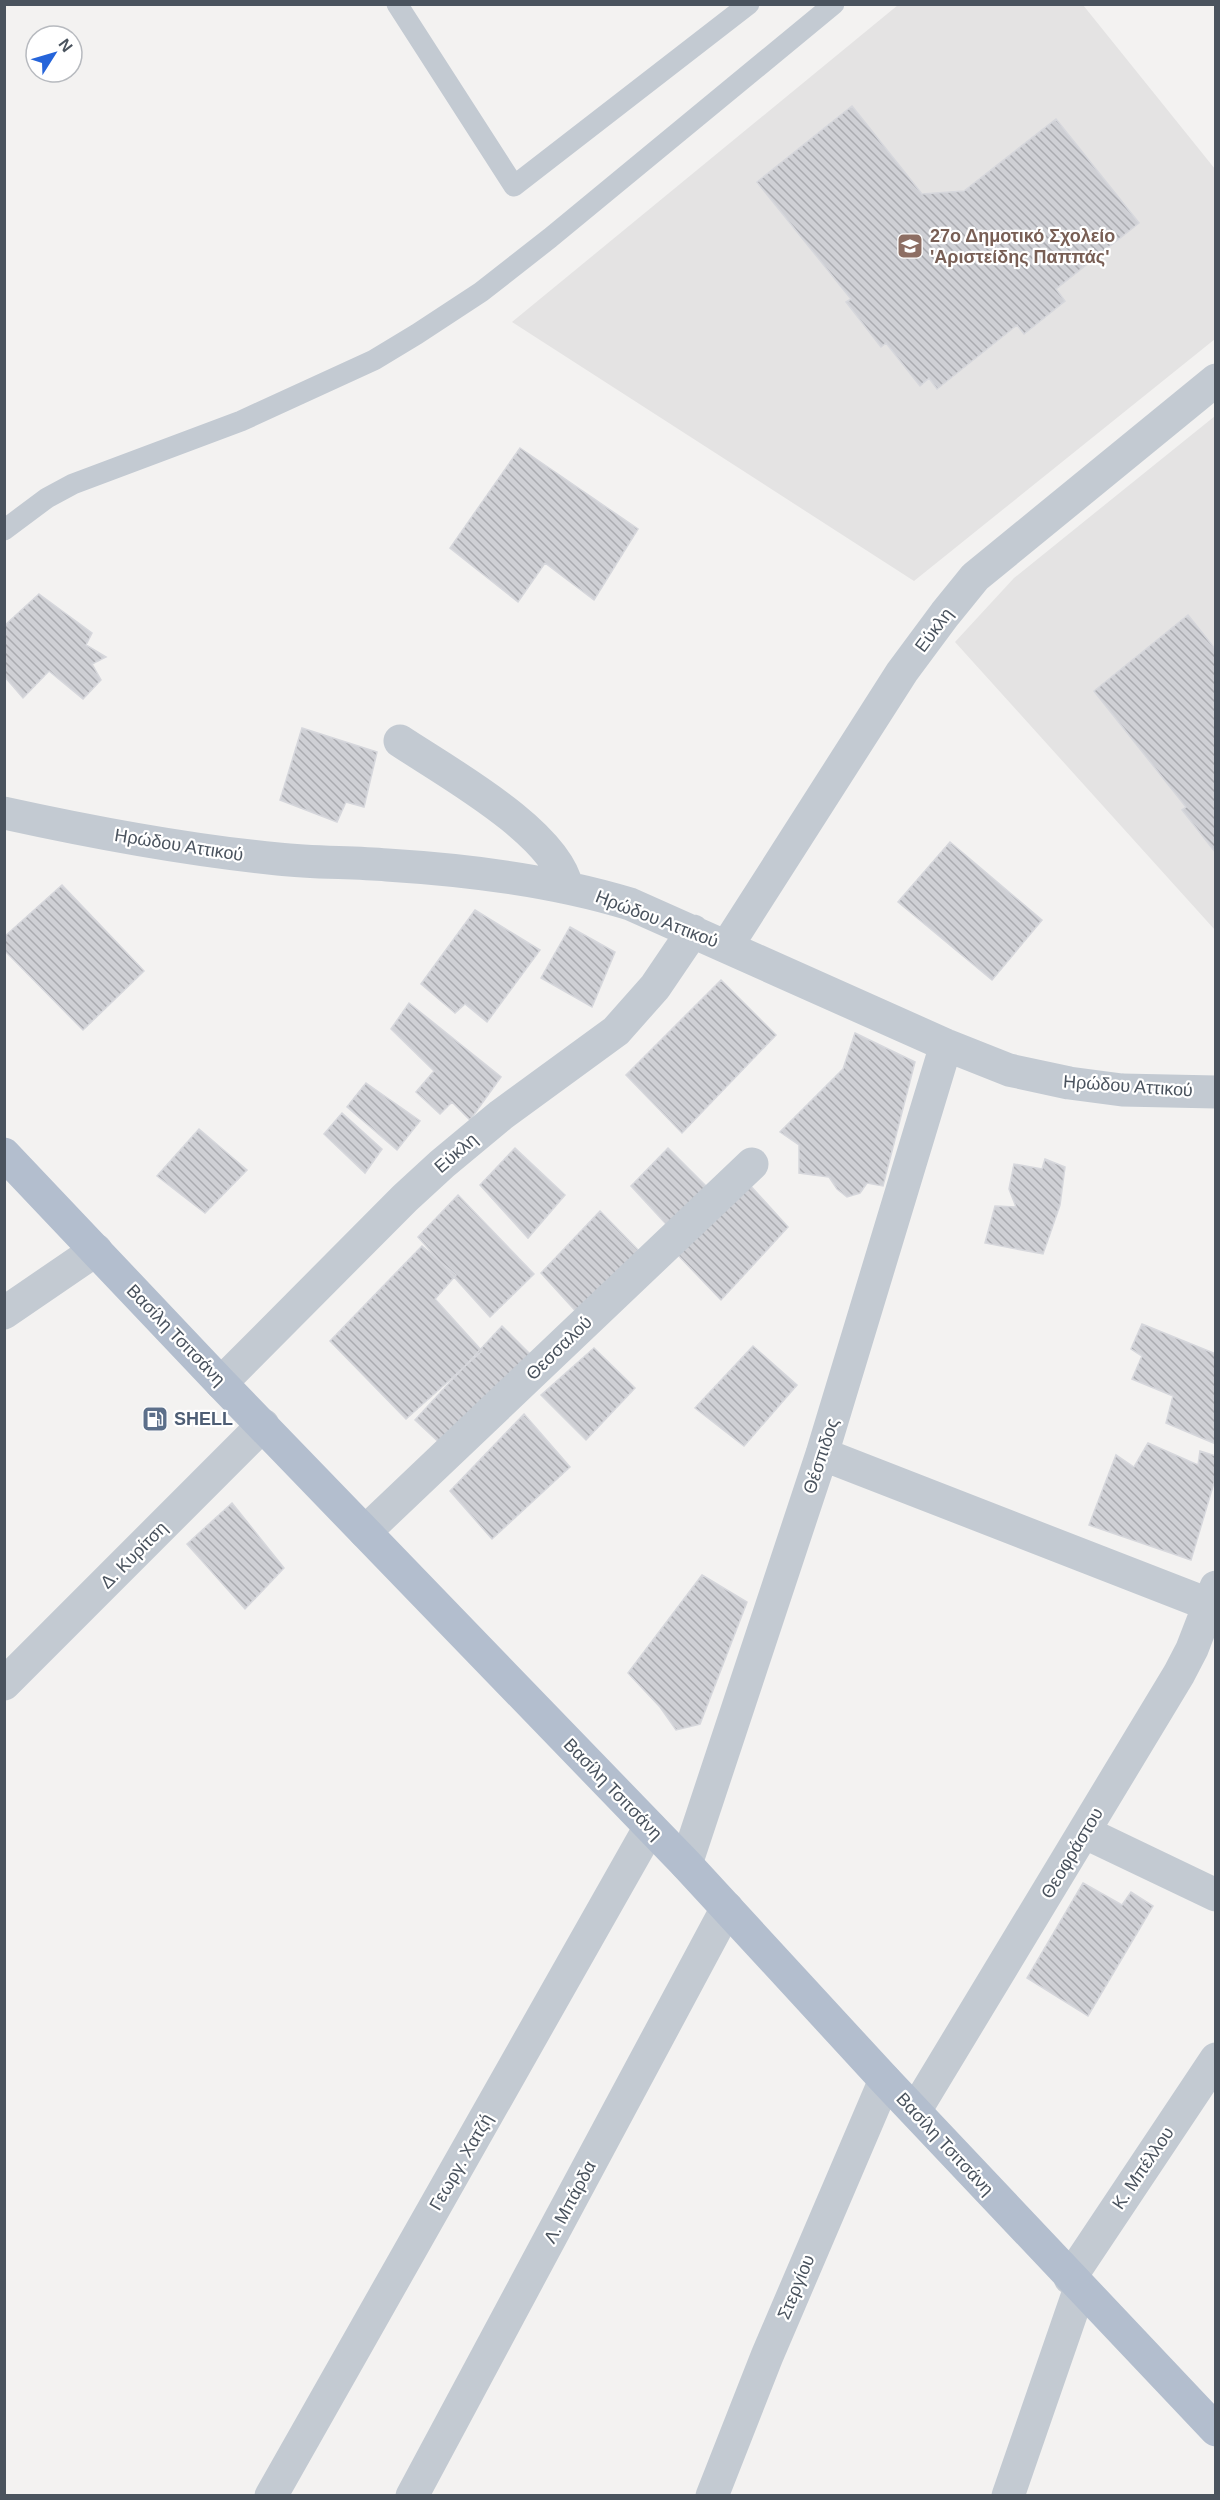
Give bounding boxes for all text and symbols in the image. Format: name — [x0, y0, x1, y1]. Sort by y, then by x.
north arrow — [24, 24, 84, 84]
text: N — [55, 36, 76, 55]
place label: 27ο Δημοτικό Σχολείο 'Αριστείδης Παππάς' — [930, 226, 1115, 267]
school or university icon: 27ο Δημοτικό Σχολείο 'Αριστείδης Παππάς' — [895, 231, 925, 261]
street label: Εύκλη — [911, 604, 957, 656]
street label: Ηρώδου Αττικού — [113, 825, 245, 865]
street label: Ηρώδου Αττικού — [593, 886, 721, 952]
street label: Ηρώδου Αττικού — [1062, 1071, 1194, 1101]
street label: Εύκλη — [431, 1129, 481, 1177]
street label: Βασίλη Τσιτσάνη — [123, 1280, 229, 1390]
street label: Θεσσαλού — [522, 1312, 596, 1384]
fuel station icon: SHELL — [140, 1404, 170, 1434]
place label: SHELL — [174, 1409, 233, 1429]
street label: Θέσπιδος — [799, 1415, 843, 1496]
street label: Δ. Κυρίτση — [96, 1517, 172, 1593]
street label: Βασίλη Τσιτσάνη — [560, 1734, 666, 1844]
street label: Θεοφράστου — [1037, 1804, 1107, 1902]
street label: Βασίλη Τσιτσάνη — [892, 2089, 998, 2199]
street label: Γεωργ. Χατζή — [425, 2110, 497, 2214]
street label: Κ. Μπέλλου — [1108, 2123, 1178, 2213]
street label: Λ. Μπάρδα — [540, 2157, 600, 2247]
street label: Στεργίου — [773, 2252, 819, 2322]

